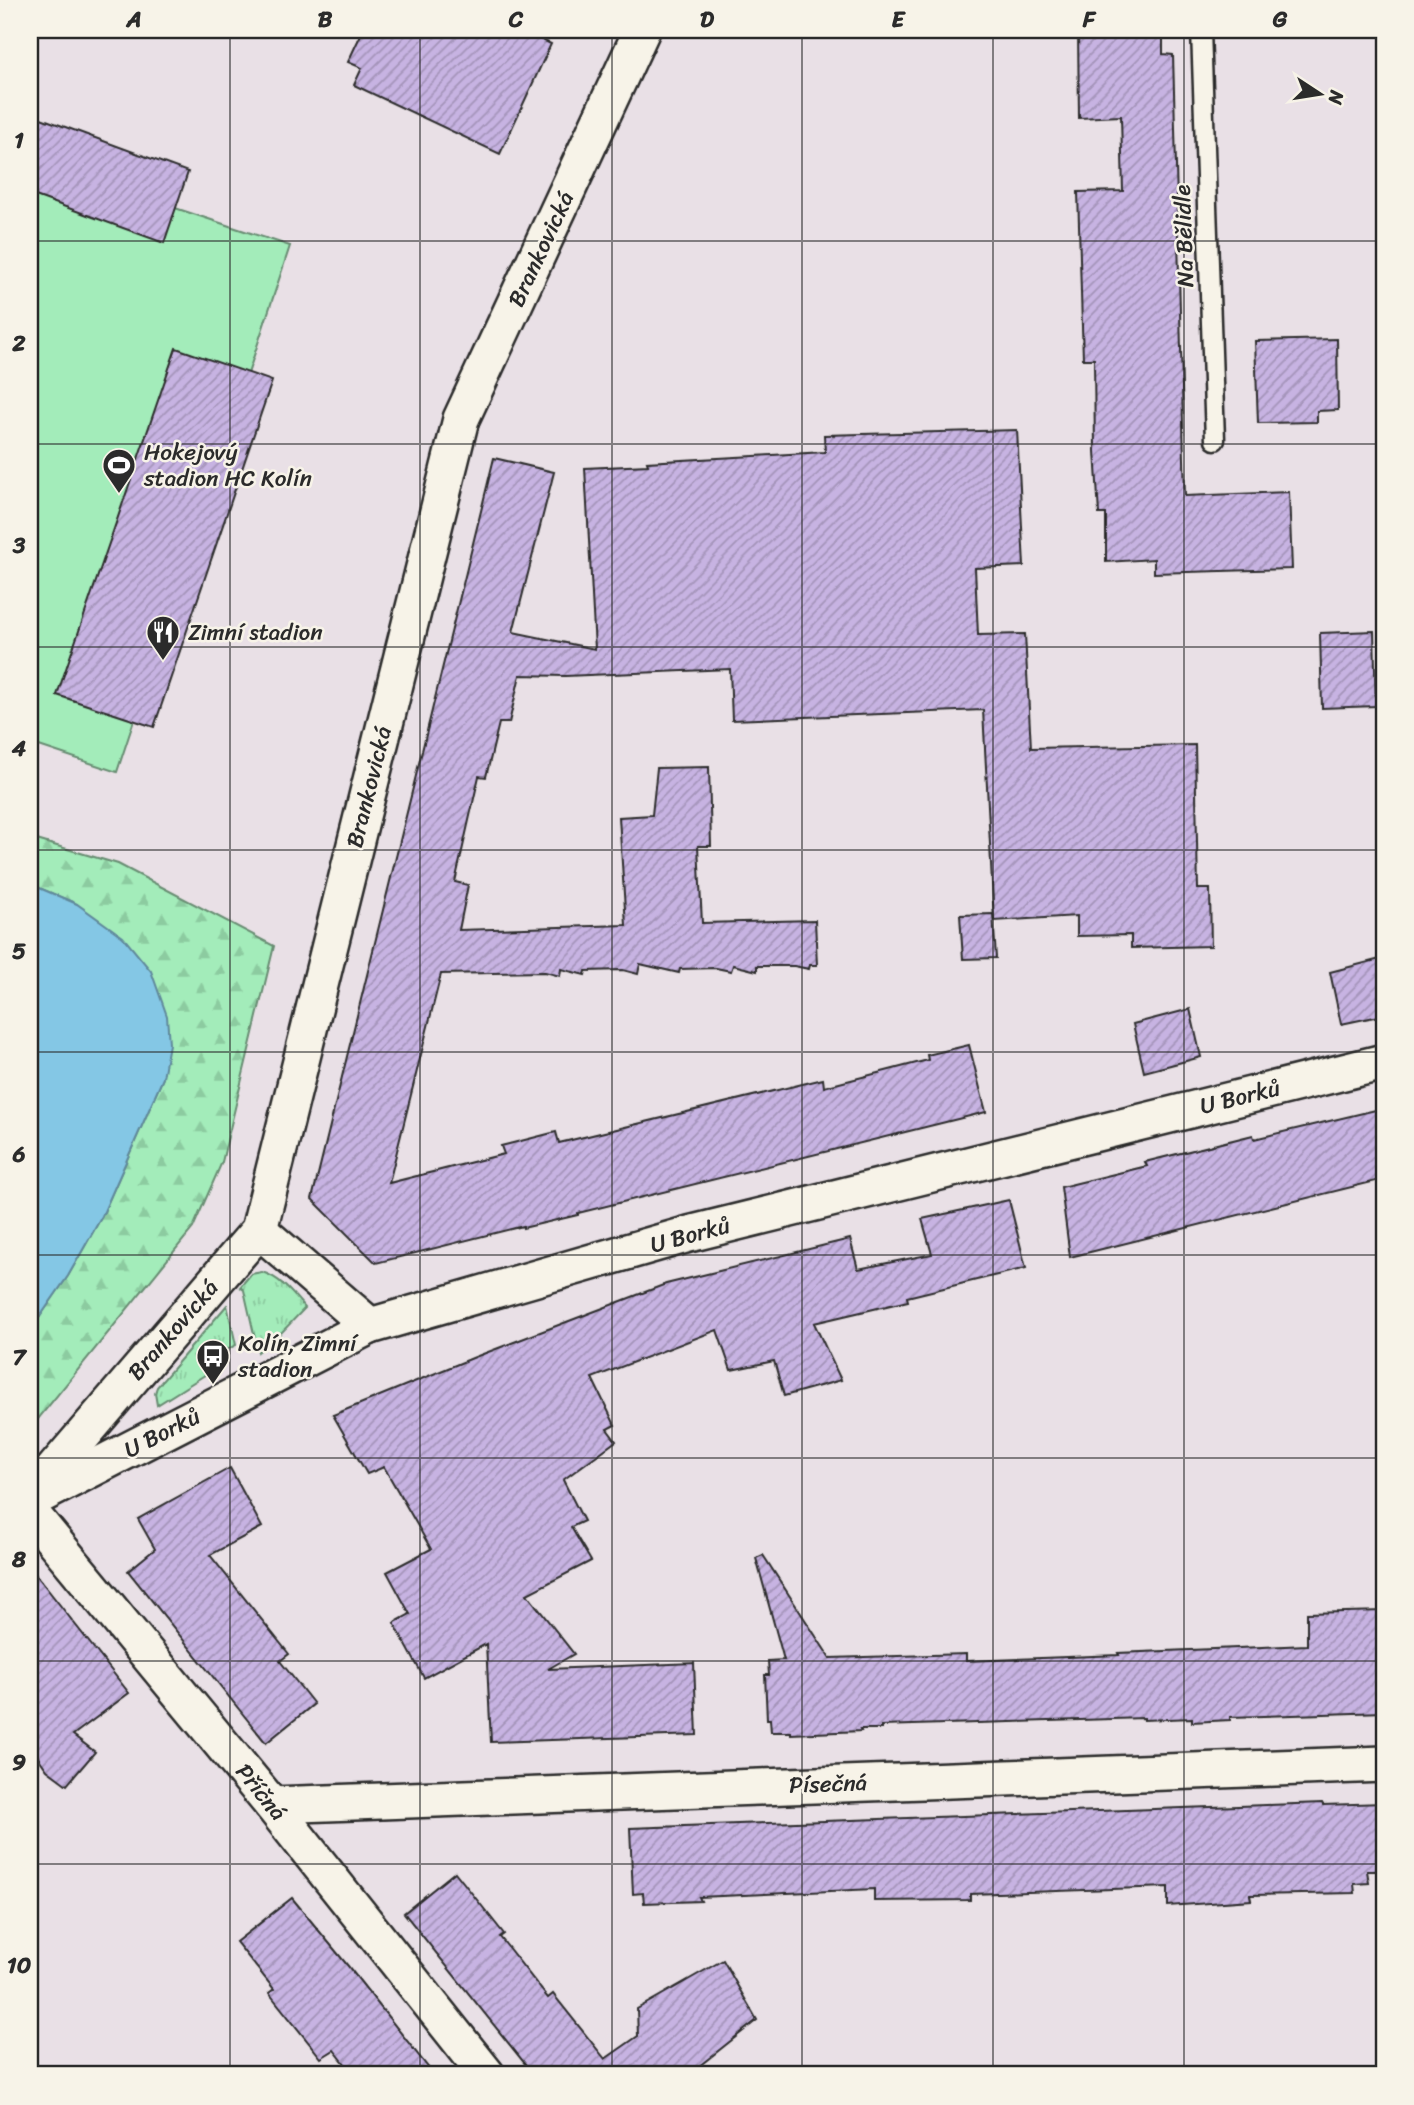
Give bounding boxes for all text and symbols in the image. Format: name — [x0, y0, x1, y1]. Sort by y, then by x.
text: A — [125, 0, 142, 40]
text: B — [318, 0, 333, 40]
text: C — [508, 0, 524, 40]
text: D — [700, 0, 715, 40]
text: E — [892, 0, 907, 40]
text: F — [1082, 0, 1097, 40]
text: G — [1272, 0, 1288, 40]
north arrow — [1284, 60, 1354, 130]
text: N — [1318, 87, 1354, 108]
text: 1 — [14, 120, 24, 161]
street label: Brankovická — [496, 184, 586, 314]
street label: Na Bělidle — [1162, 184, 1206, 288]
text: 2 — [11, 323, 26, 364]
place label: Hokejový stadion HC Kolín — [143, 432, 312, 499]
sports icon: Hokejový stadion HC Kolín — [100, 446, 138, 495]
text: 3 — [12, 525, 26, 566]
place label: Zimní stadion — [188, 612, 323, 653]
restaurant icon: Zimní stadion — [144, 613, 182, 662]
street label: Brankovická — [334, 722, 404, 852]
text: 4 — [11, 728, 27, 769]
text: 5 — [12, 931, 26, 972]
street label: U Borků — [1196, 1067, 1285, 1127]
text: 6 — [11, 1134, 26, 1175]
street label: U Borků — [645, 1204, 735, 1265]
street label: Brankovická — [117, 1270, 229, 1390]
place label: Kolín, Zimní stadion — [237, 1323, 359, 1390]
text: 7 — [12, 1337, 27, 1378]
bus stop icon: Kolín, Zimní stadion — [194, 1337, 232, 1386]
street label: U Borků — [116, 1396, 208, 1470]
text: 8 — [11, 1539, 26, 1580]
text: 9 — [12, 1742, 26, 1783]
street label: Příčná — [225, 1754, 297, 1830]
street label: Písečná — [788, 1762, 868, 1806]
text: 10 — [7, 1945, 32, 1986]

